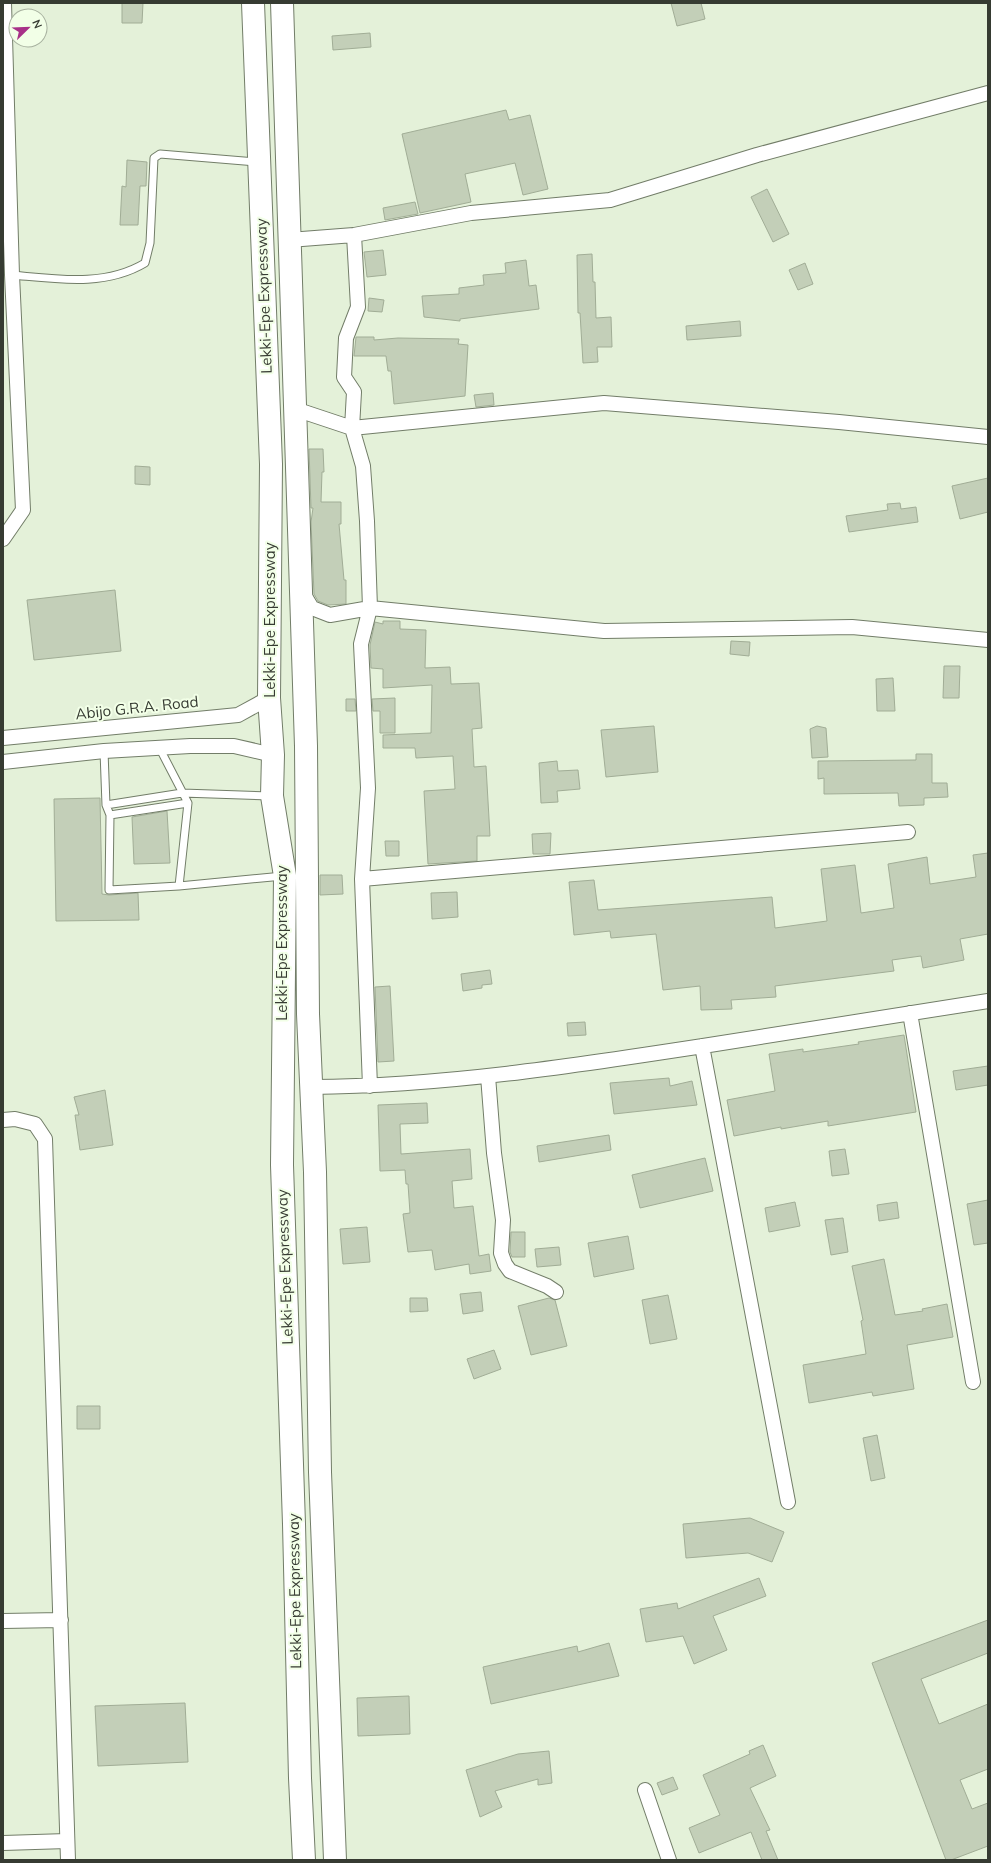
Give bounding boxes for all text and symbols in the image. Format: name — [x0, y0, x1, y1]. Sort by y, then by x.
north arrow — [8, 8, 48, 48]
text: N — [29, 18, 45, 31]
street label: Lekki-Epe Expressway — [251, 218, 276, 374]
street label: Lekki-Epe Expressway — [260, 542, 279, 698]
street label: Abijo G.R.A. Road — [74, 692, 199, 723]
street label: Lekki-Epe Expressway — [272, 865, 291, 1021]
street label: Lekki-Epe Expressway — [272, 1189, 297, 1345]
street label: Lekki-Epe Expressway — [284, 1513, 305, 1669]

